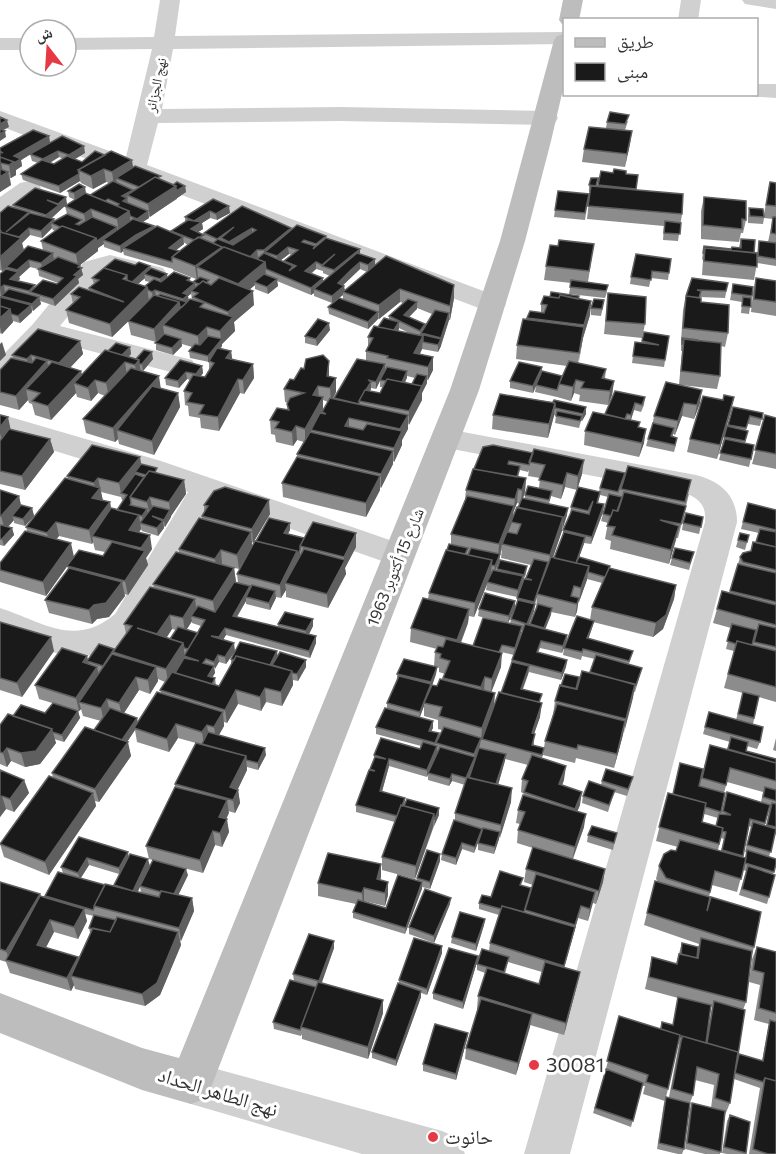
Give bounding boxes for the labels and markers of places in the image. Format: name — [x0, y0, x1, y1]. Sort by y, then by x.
place label: 30081 — [546, 1052, 604, 1076]
marker: 30081 — [527, 1058, 541, 1072]
place label: حانوت — [445, 1124, 493, 1148]
marker: حانوت — [426, 1130, 440, 1144]

